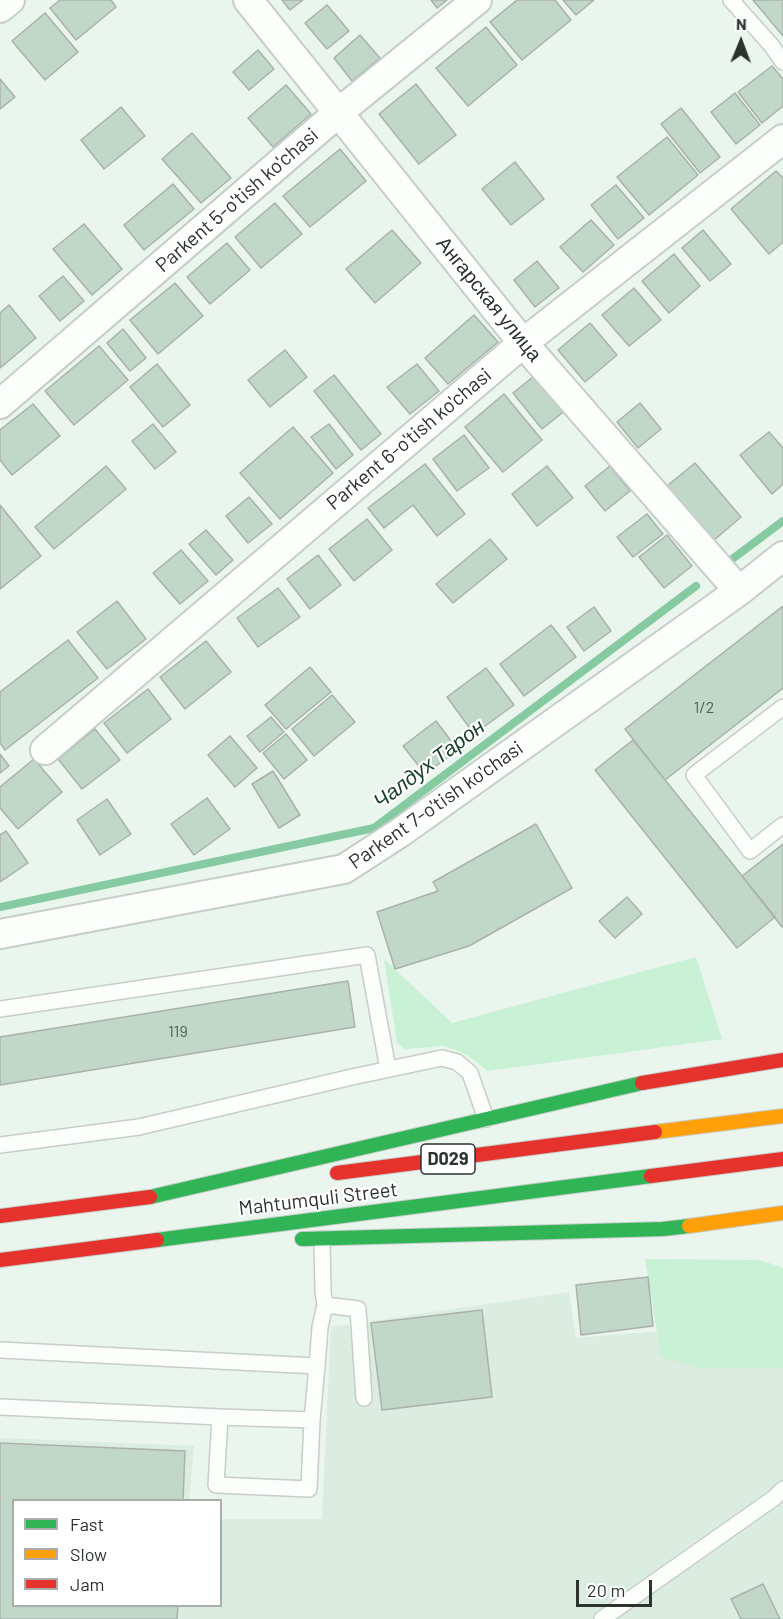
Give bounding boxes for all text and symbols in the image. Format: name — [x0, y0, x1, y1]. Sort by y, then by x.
north arrow — [711, 12, 771, 72]
text: N — [736, 14, 747, 33]
street label: Parkent 5-o'tish ko'chasi — [151, 123, 323, 277]
street label: Ангарская улица — [431, 232, 547, 366]
street label: Parkent 6-o'tish ko'chasi — [322, 363, 496, 515]
house number: 1/2 — [694, 698, 714, 718]
water label: Чалдух Тарон — [368, 714, 490, 814]
street label: Parkent 7-o'tish ko'chasi — [344, 736, 528, 874]
house number: 119 — [168, 1022, 188, 1042]
road number: D029 — [421, 1144, 475, 1174]
street label: Mahtumquli Street — [237, 1177, 399, 1221]
legend — [12, 1499, 222, 1607]
text: Fast — [70, 1513, 104, 1535]
text: Slow — [70, 1543, 107, 1565]
scale bar — [579, 1568, 656, 1606]
text: Jam — [70, 1573, 104, 1595]
text: 20 m — [587, 1579, 625, 1601]

